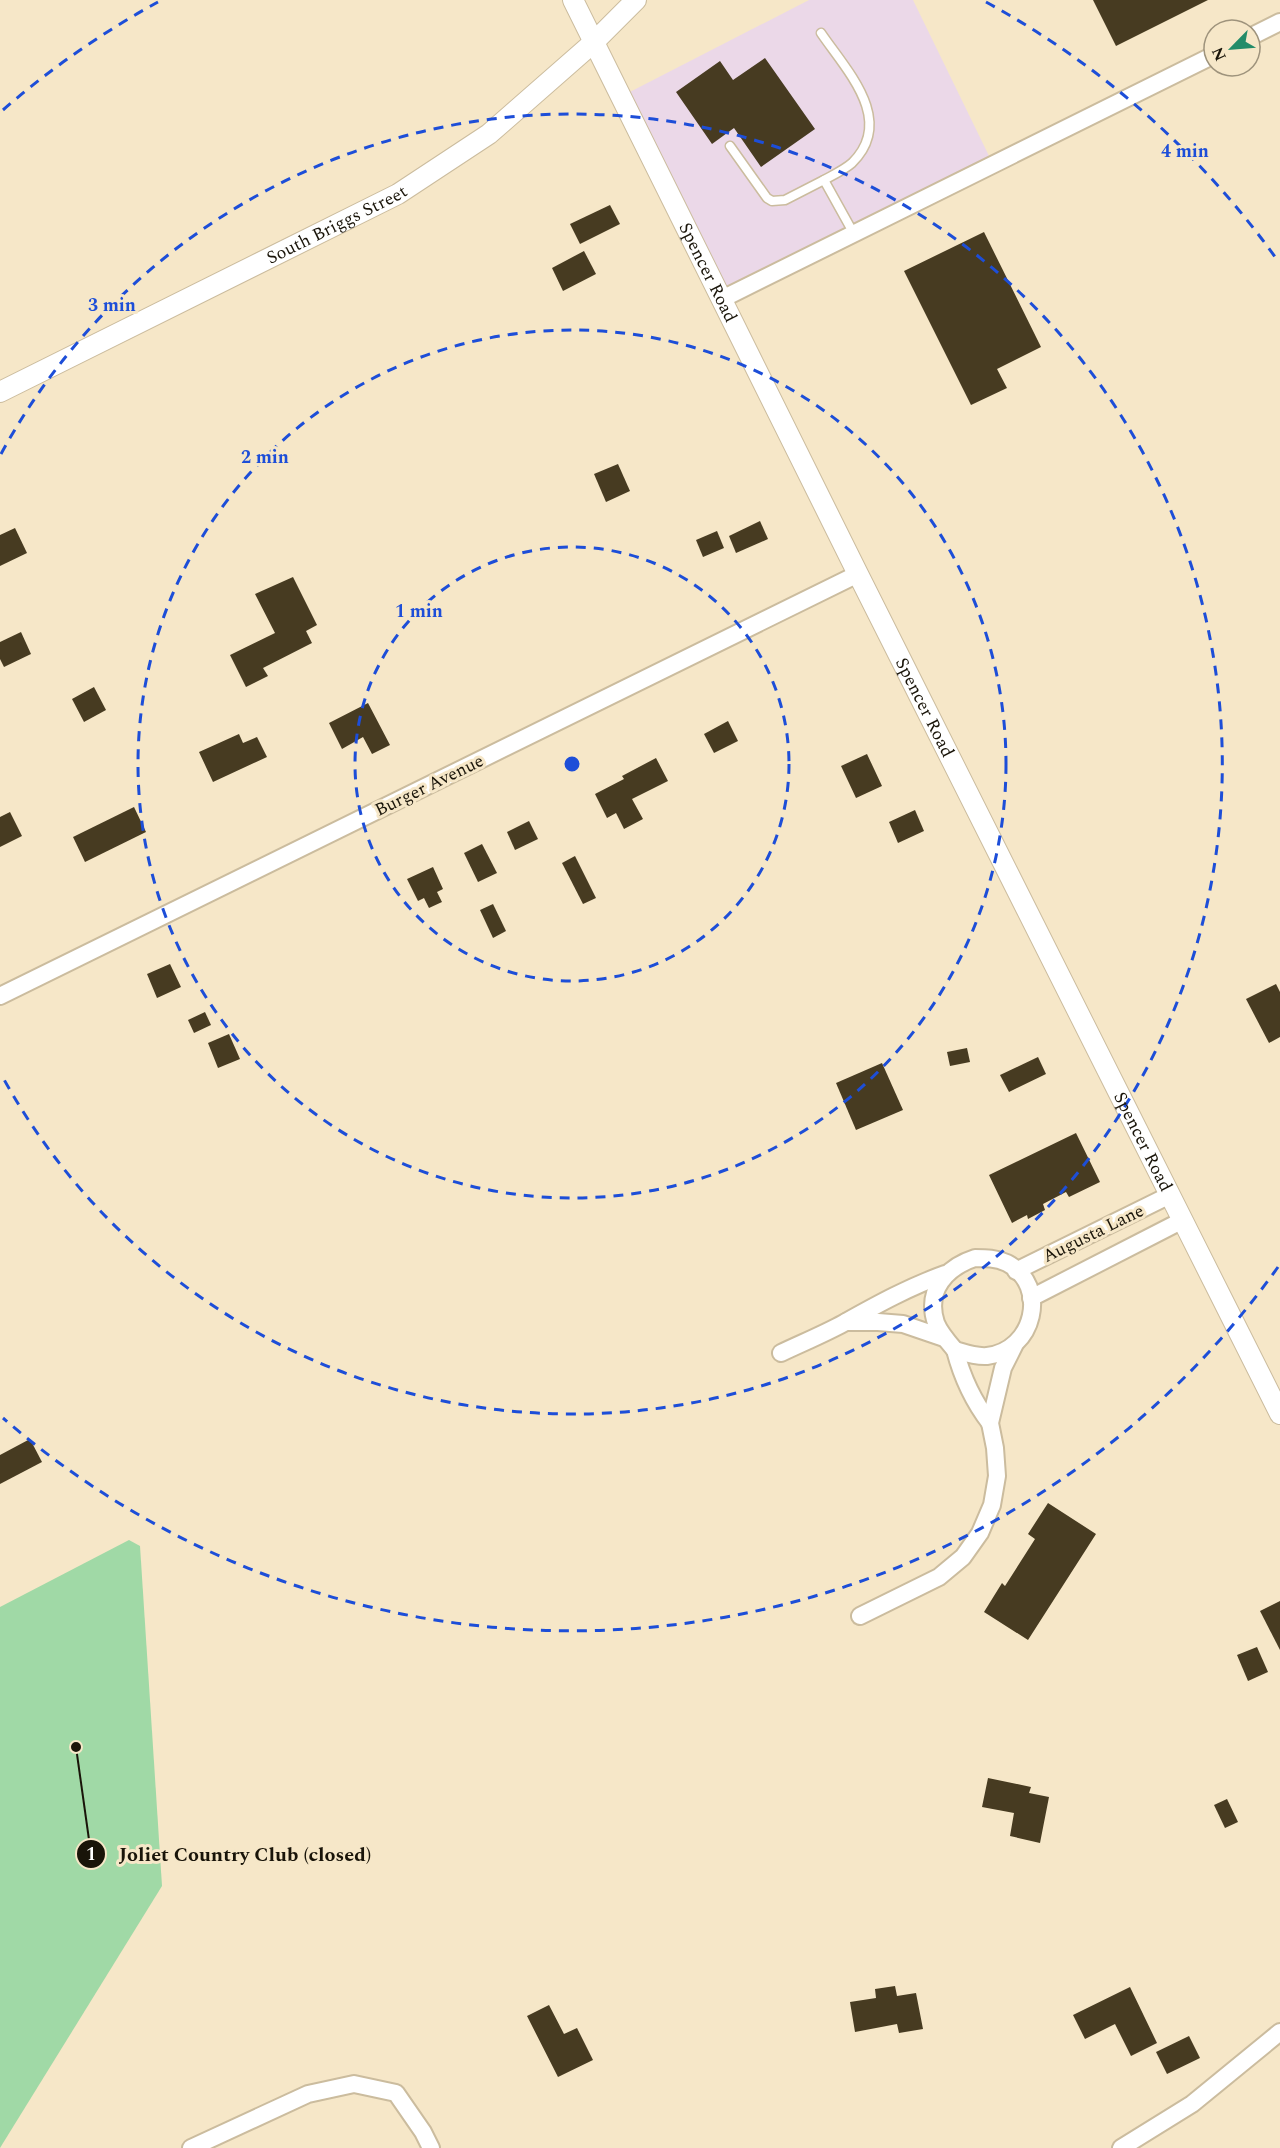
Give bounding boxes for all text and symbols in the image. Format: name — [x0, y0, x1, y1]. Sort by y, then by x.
north arrow — [1202, 18, 1262, 78]
text: N — [1206, 43, 1233, 65]
text: 4 min — [1161, 138, 1209, 165]
street label: South Briggs Street — [262, 178, 413, 271]
street label: Spencer Road — [671, 218, 744, 327]
text: 3 min — [88, 292, 136, 319]
text: 2 min — [241, 444, 289, 471]
text: 1 min — [395, 598, 443, 625]
street label: Spencer Road — [888, 653, 961, 762]
street label: Burger Avenue — [370, 747, 488, 824]
centre of rings — [562, 754, 582, 774]
street label: Spencer Road — [1106, 1087, 1179, 1196]
street label: Augusta Lane — [1038, 1197, 1148, 1270]
callout: Joliet Country Club (closed) — [76, 1835, 383, 1873]
text: Joliet Country Club (closed) — [119, 1840, 371, 1870]
text: 1 — [86, 1841, 96, 1868]

